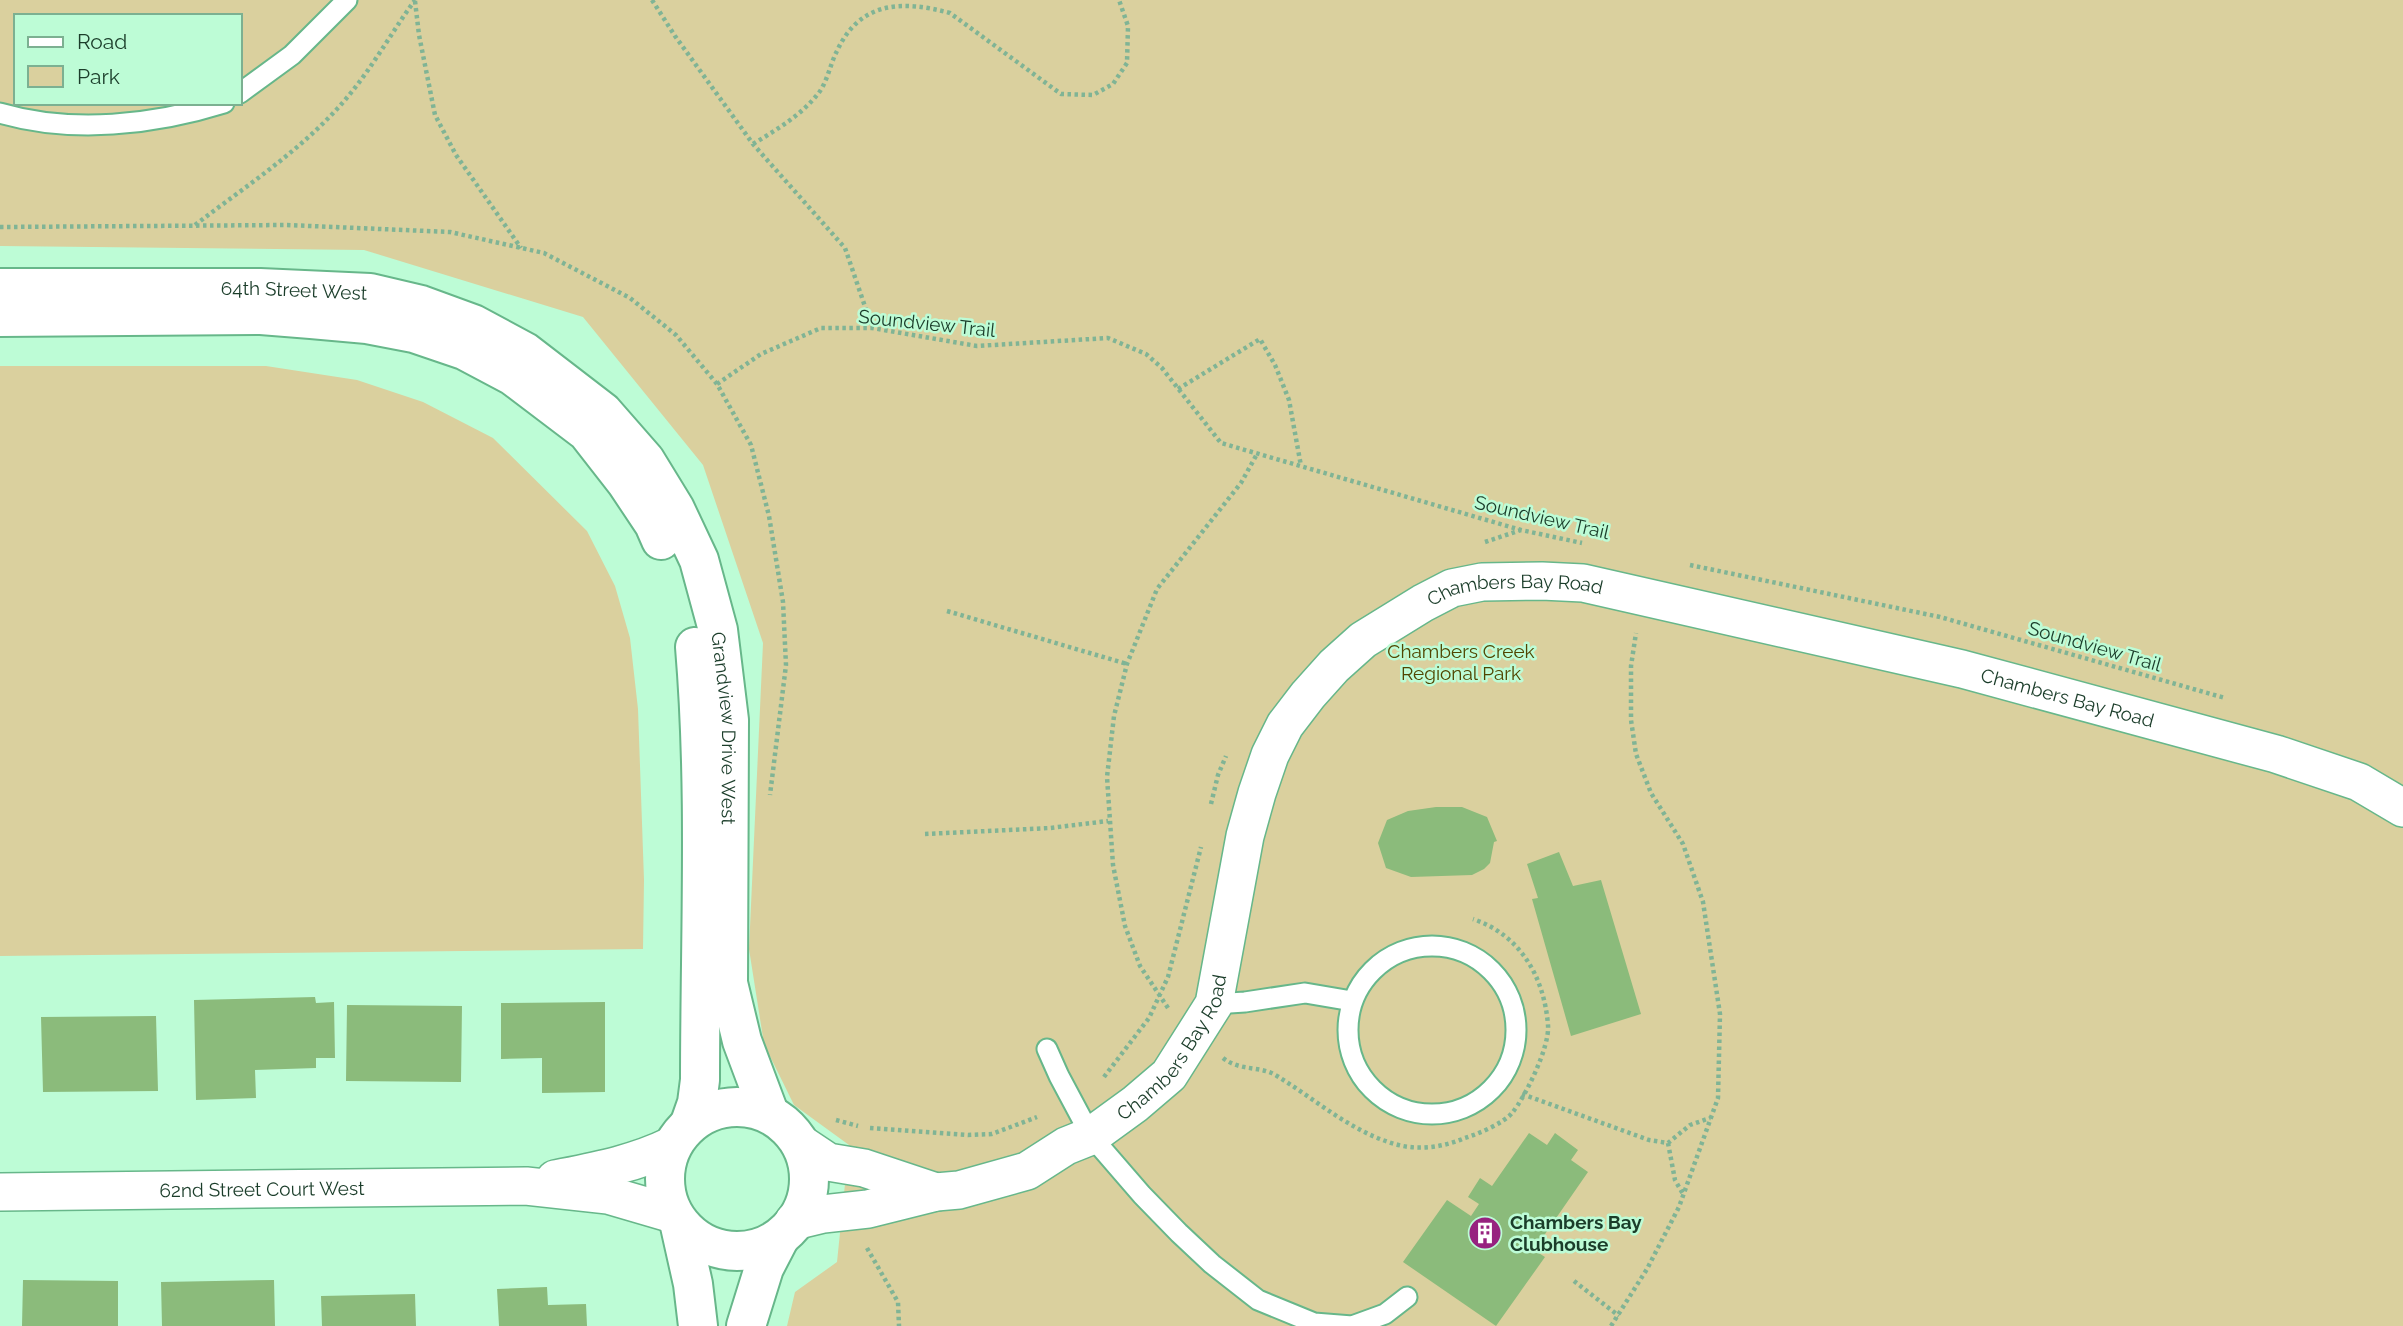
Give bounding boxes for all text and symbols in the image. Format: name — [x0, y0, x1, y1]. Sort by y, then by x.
legend — [14, 14, 242, 105]
text: Road — [77, 29, 127, 54]
text: Park — [77, 64, 120, 89]
street label: 64th Street West — [221, 277, 368, 304]
street label: Soundview Trail — [857, 305, 997, 341]
street label: Soundview Trail — [1472, 491, 1612, 543]
street label: Chambers Bay Road — [1423, 570, 1605, 610]
street label: Soundview Trail — [2026, 616, 2165, 676]
street label: Grandview Drive West — [707, 630, 741, 825]
park label: Chambers Creek Regional Park — [1387, 640, 1535, 684]
street label: Chambers Bay Road — [1979, 664, 2157, 732]
street label: Chambers Bay Road — [1112, 973, 1230, 1125]
street label: 62nd Street Court West — [159, 1177, 365, 1201]
place label: Chambers Bay Clubhouse — [1510, 1211, 1642, 1255]
building icon: Chambers Bay Clubhouse — [1466, 1214, 1504, 1252]

